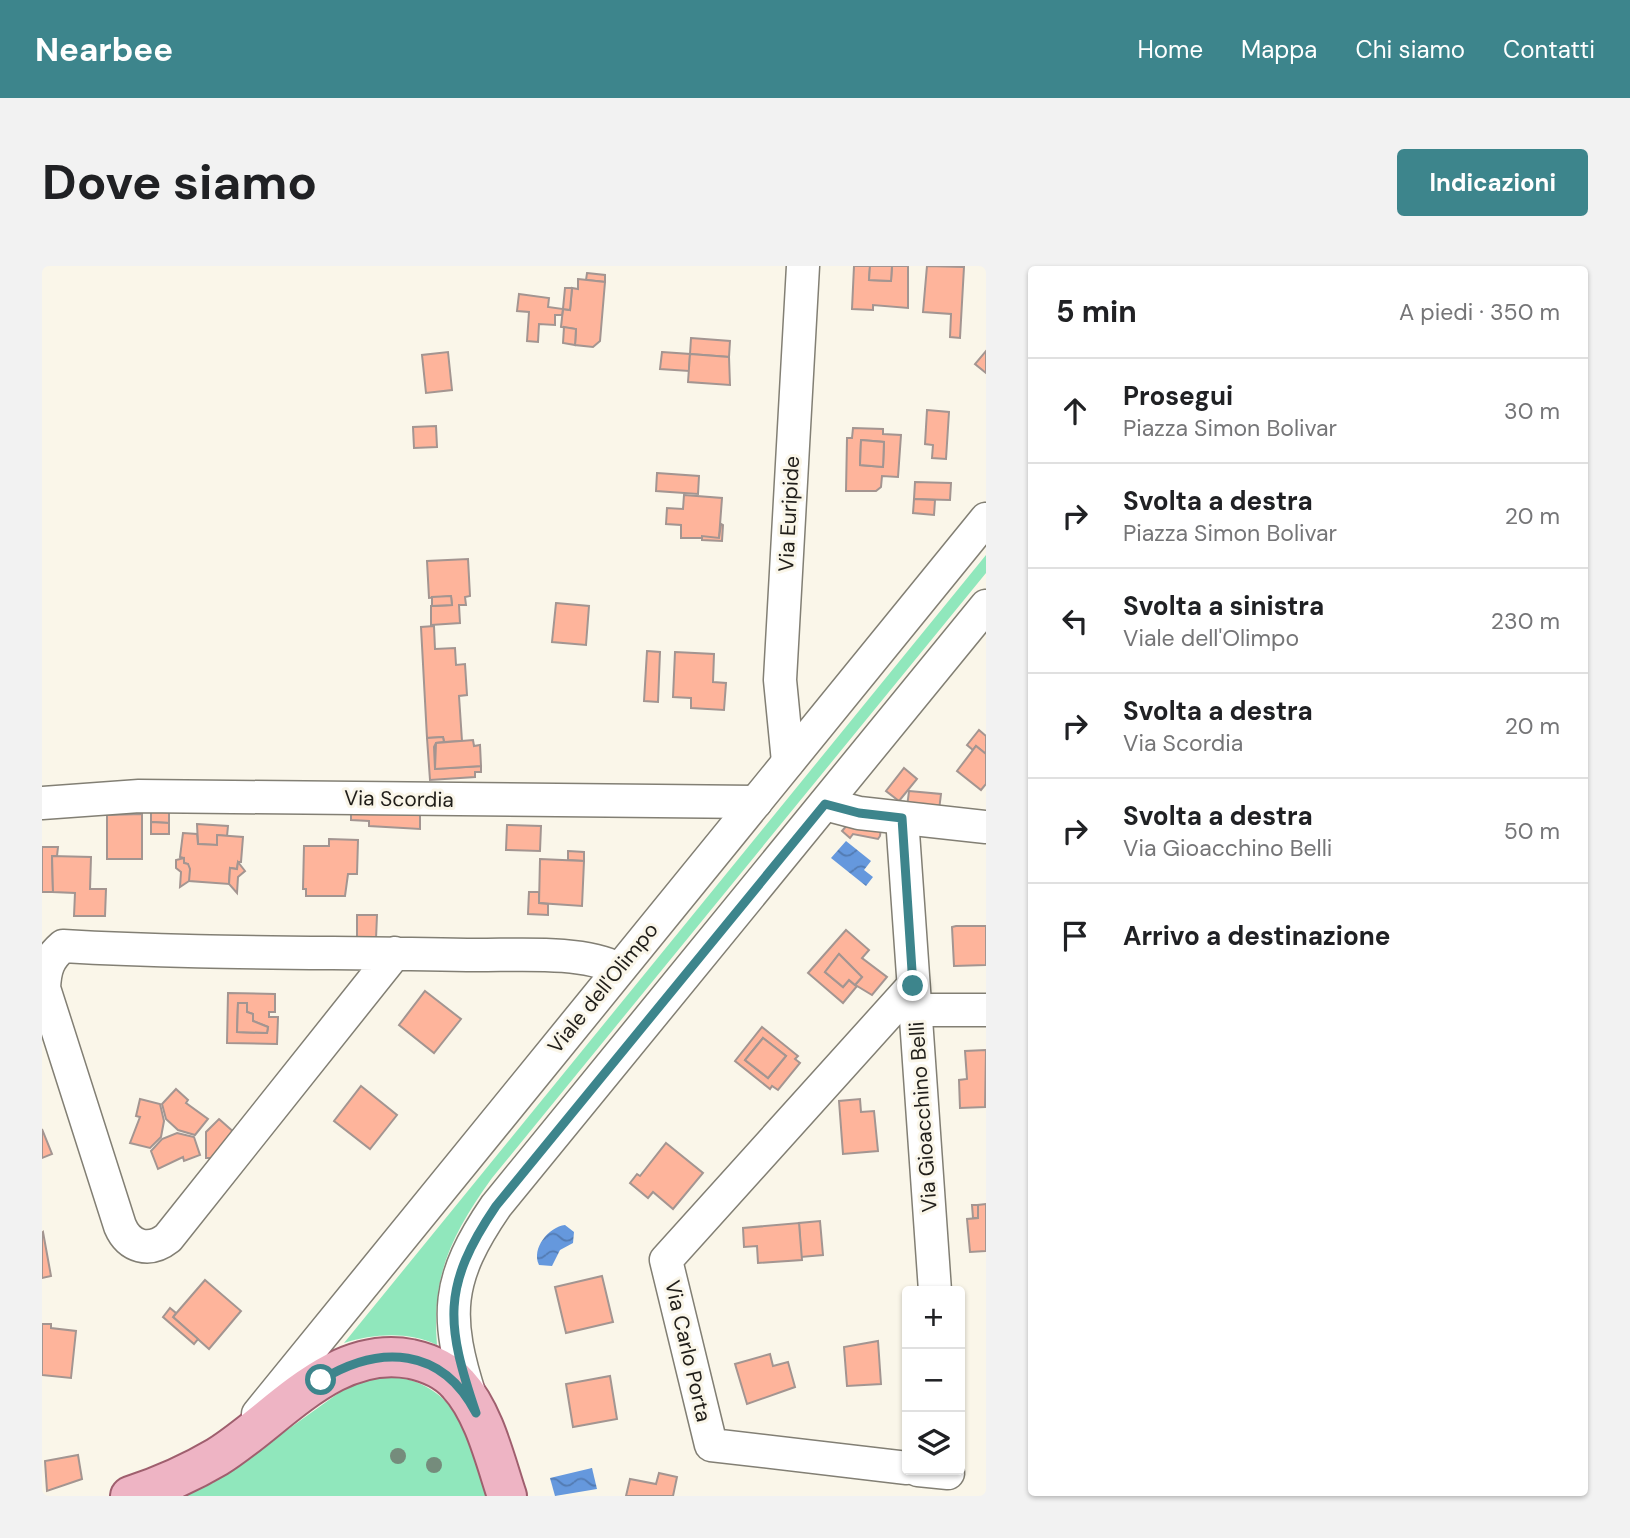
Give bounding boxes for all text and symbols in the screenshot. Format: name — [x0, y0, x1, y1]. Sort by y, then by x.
text: Nearbee — [35, 28, 173, 71]
text: Home — [1137, 34, 1203, 65]
text: Mappa — [1241, 34, 1317, 65]
text: Chi siamo — [1355, 34, 1465, 65]
text: Contatti — [1503, 34, 1595, 65]
button: Indicazioni — [1397, 149, 1588, 216]
text: Dove siamo — [42, 150, 317, 214]
text: 5 min — [1056, 292, 1137, 331]
text: A piedi · 350 m — [1399, 297, 1560, 327]
text: Prosegui — [1123, 379, 1233, 413]
icon: ahead — [1056, 392, 1094, 430]
text: 30 m — [1504, 396, 1560, 426]
text: Piazza Simon Bolivar — [1123, 413, 1337, 443]
street label: Via Euripide — [772, 455, 806, 573]
text: Svolta a destra — [1123, 484, 1313, 518]
icon: right — [1056, 497, 1094, 535]
text: 20 m — [1505, 501, 1560, 531]
text: Piazza Simon Bolivar — [1123, 518, 1337, 548]
text: Svolta a sinistra — [1123, 589, 1324, 623]
icon: left — [1056, 602, 1094, 640]
text: 230 m — [1491, 606, 1560, 636]
text: Viale dell'Olimpo — [1123, 623, 1299, 653]
text: Svolta a destra — [1123, 694, 1313, 728]
icon: right — [1056, 707, 1094, 745]
text: 20 m — [1505, 711, 1560, 741]
text: Via Scordia — [1123, 728, 1243, 758]
street label: Via Scordia — [344, 784, 454, 814]
text: Svolta a destra — [1123, 799, 1313, 833]
icon: right — [1056, 812, 1094, 850]
text: 50 m — [1504, 816, 1560, 846]
text: Via Gioacchino Belli — [1123, 833, 1332, 863]
street label: Viale dell'Olimpo — [542, 917, 664, 1059]
icon: arrive — [1056, 917, 1094, 955]
text: Arrivo a destinazione — [1123, 919, 1390, 953]
route end — [897, 970, 928, 1001]
street label: Via Gioacchino Belli — [902, 1021, 944, 1213]
street label: Via Carlo Porta — [658, 1277, 718, 1425]
map controls — [902, 1286, 965, 1475]
button: + — [902, 1286, 965, 1349]
button: − — [902, 1349, 965, 1412]
route start — [305, 1364, 336, 1395]
button: layers — [902, 1412, 965, 1475]

